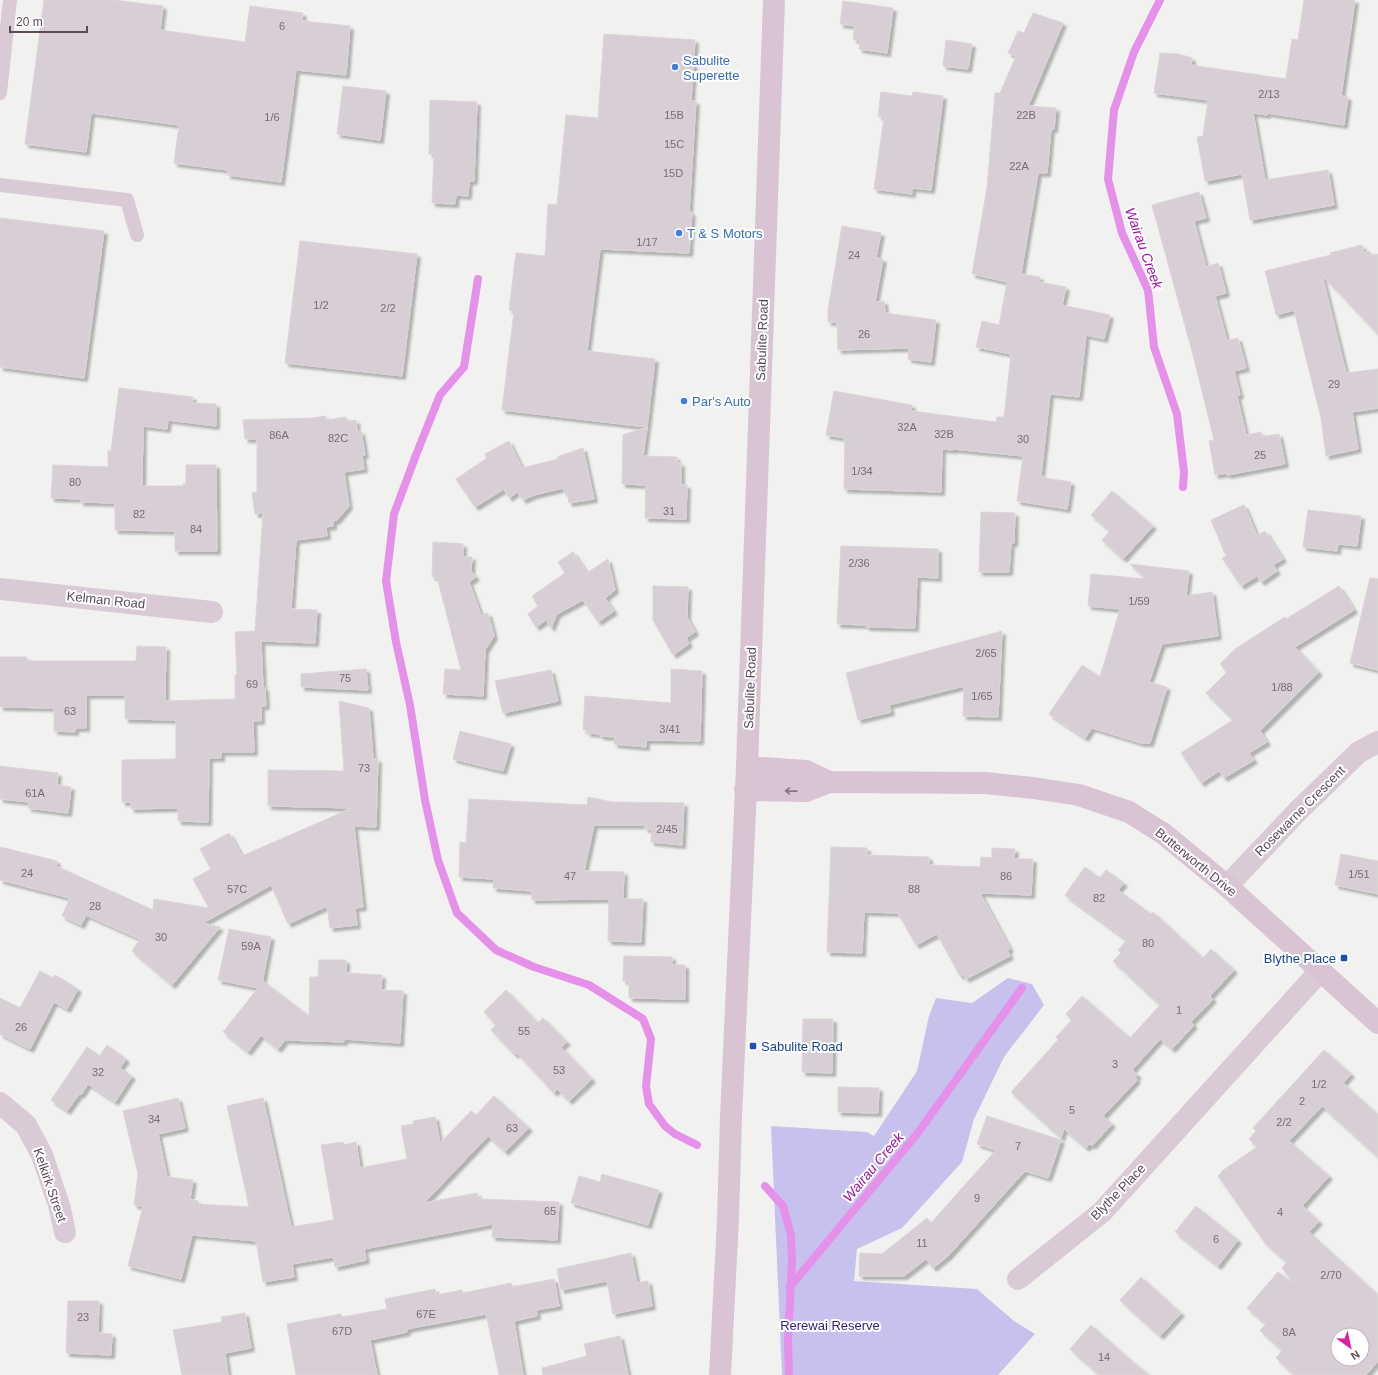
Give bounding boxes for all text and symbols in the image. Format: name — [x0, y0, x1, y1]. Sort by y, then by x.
scale bar — [10, 8, 87, 34]
text: 20 m — [16, 15, 43, 29]
house number: 6 — [279, 20, 285, 32]
place label: Sabulite Superette — [683, 53, 739, 83]
marker: Sabulite Superette — [670, 62, 680, 72]
house number: 2/13 — [1258, 88, 1280, 100]
house number: 15B — [664, 109, 684, 121]
house number: 22B — [1016, 109, 1036, 121]
house number: 1/6 — [264, 111, 280, 123]
house number: 15C — [664, 138, 684, 150]
house number: 22A — [1009, 160, 1029, 172]
house number: 15D — [663, 167, 683, 179]
water label: Wairau Creek — [1122, 205, 1166, 292]
place label: T & S Motors — [687, 226, 763, 241]
marker: T & S Motors — [674, 228, 684, 238]
house number: 1/17 — [636, 236, 658, 248]
house number: 24 — [848, 249, 860, 261]
house number: 1/2 — [313, 299, 329, 311]
street label: Sabulite Road — [753, 299, 771, 381]
house number: 2/2 — [380, 302, 396, 314]
house number: 26 — [858, 328, 870, 340]
house number: 29 — [1328, 378, 1340, 390]
place label: Par's Auto — [692, 394, 751, 409]
marker: Par's Auto — [679, 396, 689, 406]
house number: 32A — [897, 421, 917, 433]
house number: 32B — [934, 428, 954, 440]
house number: 86A — [269, 429, 289, 441]
house number: 82C — [328, 432, 348, 444]
house number: 30 — [1017, 433, 1029, 445]
house number: 25 — [1254, 449, 1266, 461]
house number: 1/34 — [851, 465, 873, 477]
house number: 80 — [69, 476, 81, 488]
house number: 31 — [663, 505, 675, 517]
house number: 82 — [133, 508, 145, 520]
house number: 84 — [190, 523, 202, 535]
house number: 2/36 — [848, 557, 870, 569]
street label: Kelman Road — [66, 588, 146, 612]
house number: 1/59 — [1128, 595, 1150, 607]
street label: Sabulite Road — [741, 647, 759, 729]
house number: 2/65 — [975, 647, 997, 659]
house number: 75 — [339, 672, 351, 684]
house number: 69 — [246, 678, 258, 690]
house number: 1/88 — [1271, 681, 1293, 693]
house number: 1/65 — [971, 690, 993, 702]
house number: 63 — [64, 705, 76, 717]
house number: 3/41 — [659, 723, 681, 735]
house number: 73 — [358, 762, 370, 774]
street label: Rosewarne Crescent — [1252, 763, 1348, 859]
house number: 61A — [25, 787, 45, 799]
one-way arrow — [785, 787, 798, 795]
house number: 2/45 — [656, 823, 678, 835]
street label: Butterworth Drive — [1152, 825, 1240, 899]
house number: 24 — [21, 867, 33, 879]
house number: 1/51 — [1348, 868, 1370, 880]
house number: 47 — [564, 870, 576, 882]
house number: 86 — [1000, 870, 1012, 882]
house number: 57C — [227, 883, 247, 895]
house number: 88 — [908, 883, 920, 895]
house number: 82 — [1093, 892, 1105, 904]
house number: 28 — [89, 900, 101, 912]
house number: 30 — [155, 931, 167, 943]
house number: 80 — [1142, 937, 1154, 949]
house number: 59A — [241, 940, 261, 952]
place label: Blythe Place — [1264, 951, 1336, 966]
marker: Blythe Place — [1339, 953, 1349, 963]
house number: 1 — [1176, 1004, 1182, 1016]
house number: 26 — [15, 1021, 27, 1033]
house number: 55 — [518, 1025, 530, 1037]
place label: Sabulite Road — [761, 1039, 843, 1054]
marker: Sabulite Road — [748, 1041, 758, 1051]
house number: 3 — [1112, 1058, 1118, 1070]
house number: 53 — [553, 1064, 565, 1076]
house number: 32 — [92, 1066, 104, 1078]
house number: 1/2 — [1311, 1078, 1327, 1090]
house number: 2 — [1299, 1095, 1305, 1107]
house number: 5 — [1069, 1104, 1075, 1116]
house number: 34 — [148, 1113, 160, 1125]
house number: 2/2 — [1276, 1116, 1292, 1128]
house number: 63 — [506, 1122, 518, 1134]
water label: Wairau Creek — [839, 1128, 907, 1205]
house number: 7 — [1015, 1140, 1021, 1152]
street label: Kelkirk Street — [30, 1146, 70, 1224]
street label: Blythe Place — [1088, 1161, 1148, 1223]
house number: 9 — [974, 1192, 980, 1204]
house number: 65 — [544, 1205, 556, 1217]
house number: 4 — [1277, 1206, 1283, 1218]
house number: 6 — [1213, 1233, 1219, 1245]
house number: 11 — [916, 1237, 928, 1249]
house number: 2/70 — [1320, 1269, 1342, 1281]
house number: 67E — [416, 1308, 436, 1320]
house number: 23 — [77, 1311, 89, 1323]
park label: Rerewai Reserve — [780, 1318, 880, 1333]
house number: 67D — [332, 1325, 352, 1337]
house number: 8A — [1282, 1326, 1296, 1338]
north arrow — [1330, 1327, 1370, 1367]
text: N — [1349, 1348, 1362, 1363]
house number: 14 — [1098, 1351, 1110, 1363]

